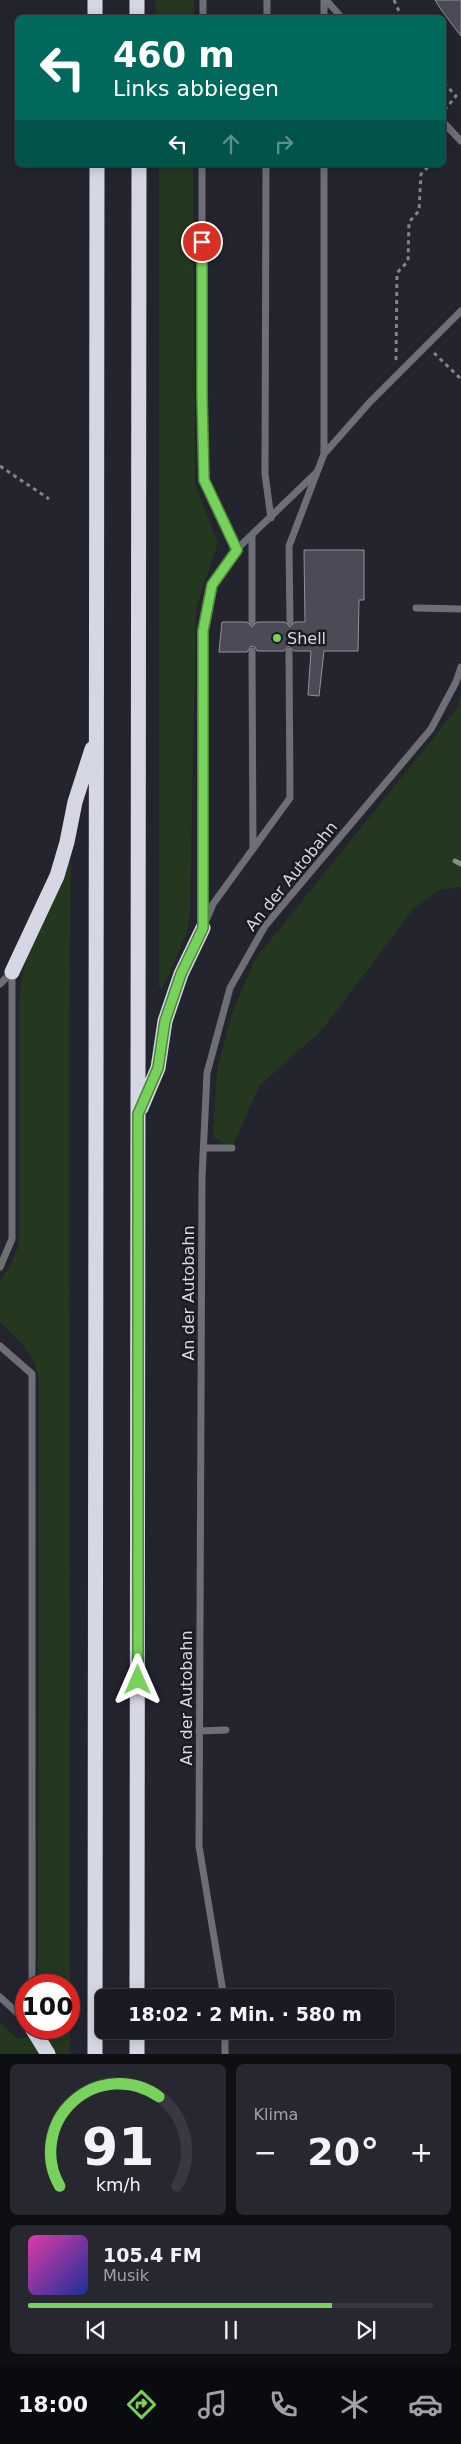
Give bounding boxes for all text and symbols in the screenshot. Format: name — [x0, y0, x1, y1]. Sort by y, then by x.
icon: left — [30, 35, 95, 100]
text: 460 m — [113, 35, 235, 75]
text: Links abbiegen — [113, 76, 279, 101]
icon: left — [164, 130, 192, 158]
icon: ahead — [217, 130, 245, 158]
icon: right — [270, 130, 298, 158]
pin — [181, 221, 223, 263]
icon: arrive — [188, 228, 216, 256]
place label: Shell — [287, 629, 326, 648]
marker: Shell — [271, 632, 283, 644]
street label: An der Autobahn — [241, 818, 341, 935]
street label: An der Autobahn — [179, 1225, 198, 1361]
street label: An der Autobahn — [177, 1630, 196, 1766]
position arrow — [111, 1653, 163, 1705]
speed limit sign: 100 — [15, 1974, 80, 2039]
text: 18:02 · 2 Min. · 580 m — [128, 2003, 362, 2025]
text: Klima — [254, 2105, 298, 2124]
text: 91 — [82, 2117, 154, 2177]
text: 20° — [307, 2130, 379, 2174]
text: − — [254, 2136, 277, 2169]
text: + — [410, 2136, 433, 2169]
text: km/h — [95, 2174, 140, 2195]
text: 105.4 FM — [103, 2244, 202, 2266]
text: Musik — [103, 2266, 149, 2285]
icon: previous — [82, 2316, 110, 2344]
icon: pause — [217, 2316, 245, 2344]
icon: next — [352, 2316, 380, 2344]
icon: directions — [124, 2387, 159, 2422]
icon: music — [195, 2387, 230, 2422]
icon: phone — [266, 2387, 301, 2422]
icon: climate — [337, 2387, 372, 2422]
icon: car — [408, 2387, 443, 2422]
text: 18:00 — [18, 2392, 88, 2417]

